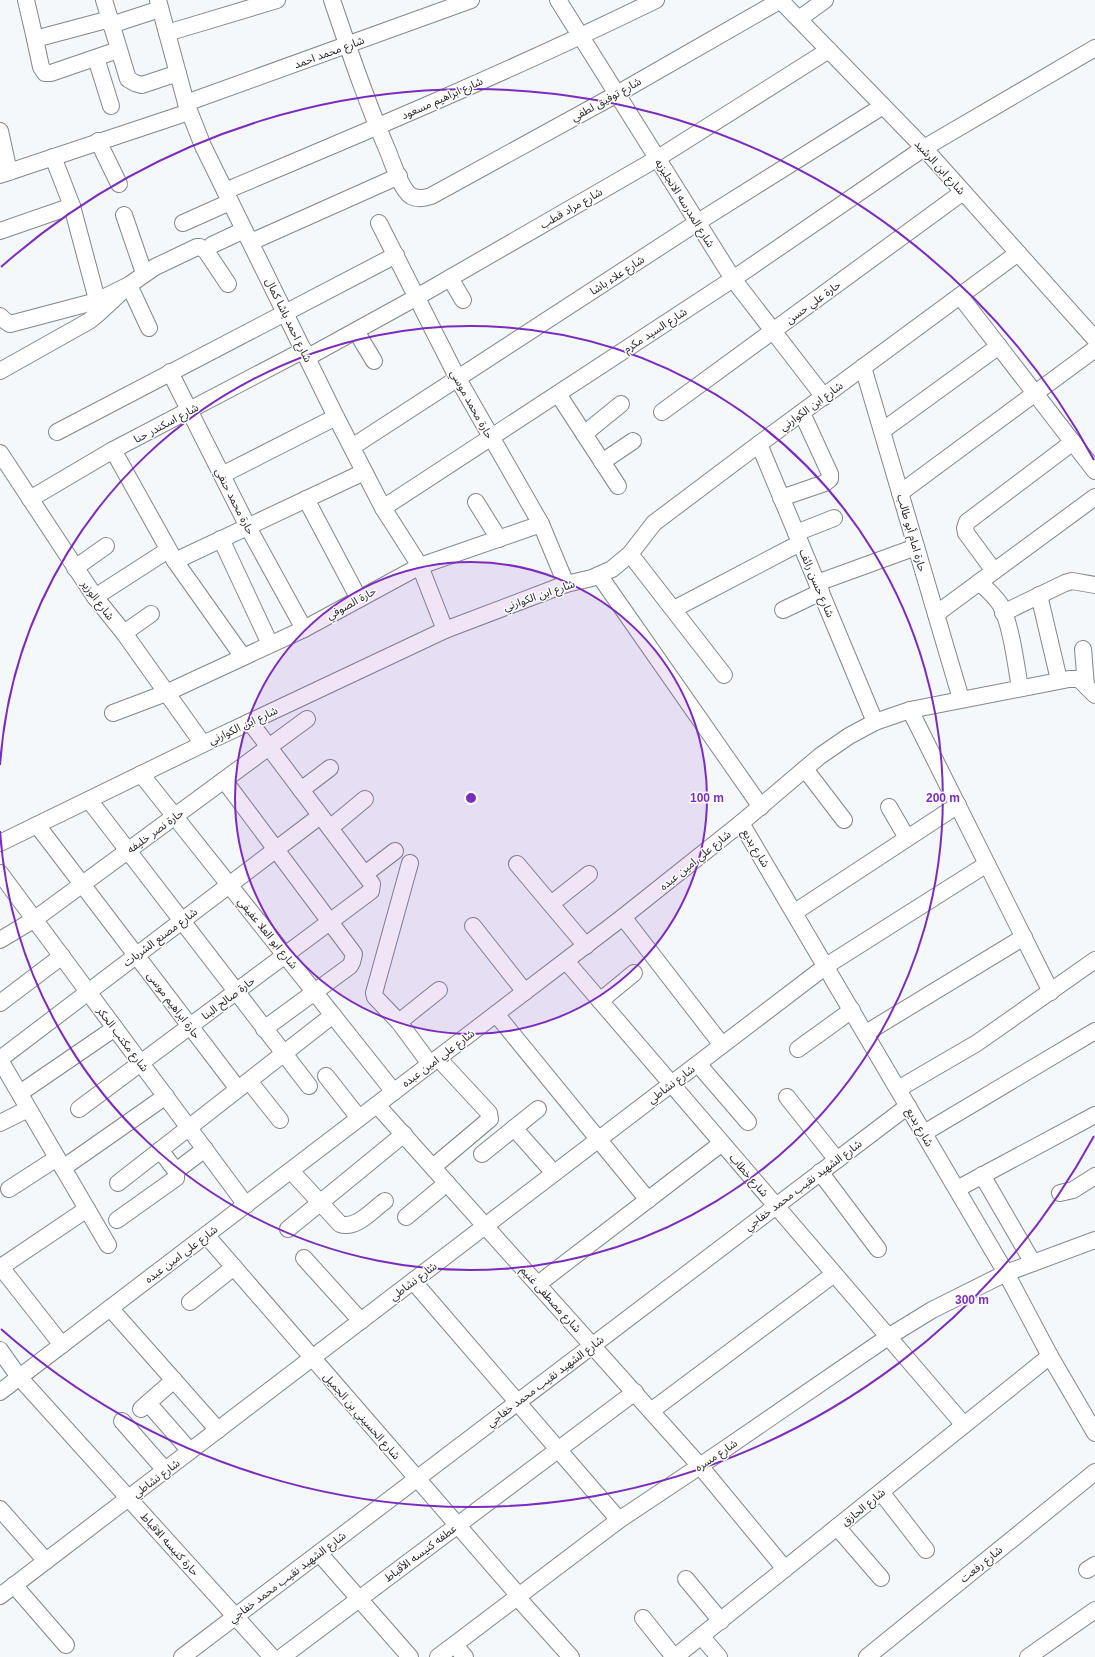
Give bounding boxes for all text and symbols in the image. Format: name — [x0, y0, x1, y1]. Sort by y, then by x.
street label: شارع محمد احمد — [292, 34, 367, 72]
street label: شارع ابراهيم مسعود — [399, 75, 486, 124]
street label: شارع توفيق لطفي — [569, 75, 645, 126]
street label: شارع ابن الرشيد — [911, 137, 968, 198]
street label: شارع المدرسه الانجليزيه — [651, 157, 717, 251]
street label: شارع مراد قطب — [538, 185, 606, 232]
street label: شارع علاء باشا — [588, 253, 648, 299]
street label: شارع احمد باشا كمال — [262, 276, 315, 365]
street label: حارة علي حسن — [783, 278, 845, 329]
street label: شارع السيد مكرم — [621, 305, 690, 357]
street label: حارة محمد موسي — [445, 368, 496, 443]
street label: شارع ابن الكوارني — [777, 379, 847, 436]
street label: شارع اسكندر حنا — [132, 401, 202, 447]
street label: حارة محمد حنفي — [210, 466, 257, 538]
street label: حارة امام أبو طالب — [893, 493, 929, 574]
street label: شارع حسن رائف — [795, 547, 837, 620]
street label: شارع الوزير — [77, 577, 117, 624]
street label: شارع ابن الكوارني — [502, 577, 578, 616]
street label: حارة الصوفي — [324, 584, 380, 625]
street label: شارع ابن الكوارني — [207, 704, 281, 749]
centre of rings — [464, 791, 478, 805]
text: 100 m — [690, 791, 724, 805]
text: 200 m — [926, 791, 960, 805]
street label: حارة نصر خليفه — [125, 806, 186, 856]
street label: شارع بديع — [738, 827, 772, 871]
street label: شارع علي امين عبده — [657, 828, 735, 895]
street label: شارع ابو العلا عفيفي — [233, 895, 301, 973]
street label: شارع مصنع الشربات — [121, 905, 201, 970]
street label: حارة ابراهيم موسى — [143, 969, 203, 1043]
street label: حارة صالح البنا — [199, 974, 258, 1023]
street label: شارع مكتب الحكر — [93, 1004, 151, 1075]
street label: شارع علي امين عبده — [399, 1027, 479, 1092]
street label: شارع نشاطي — [645, 1062, 699, 1108]
street label: شارع بديع — [902, 1106, 936, 1150]
street label: شارع الشهيد نقيب محمد خفاجي — [742, 1137, 866, 1236]
street label: شارع خطاب — [726, 1151, 771, 1200]
street label: شارع علي امين عبده — [142, 1223, 222, 1288]
street label: شارع نشاطي — [387, 1259, 441, 1305]
street label: شارع مصطفى غنيم — [516, 1264, 584, 1337]
text: 300 m — [955, 1293, 989, 1307]
street label: شارع الشهيد نقيب محمد خفاجي — [484, 1333, 608, 1432]
street label: شارع الحسيني بن الجميل — [319, 1370, 403, 1464]
street label: شارع مسره — [693, 1436, 741, 1475]
street label: شارع نشاطي — [130, 1456, 184, 1502]
street label: شارع الحازق — [839, 1486, 889, 1530]
street label: حارة كنيسه الاقباط — [138, 1510, 202, 1579]
street label: عطفه كنيسه الأقباط — [382, 1522, 459, 1585]
street label: شارع الشهيد نقيب محمد خفاجي — [226, 1529, 350, 1628]
street label: شارع رفعت — [957, 1543, 1006, 1586]

